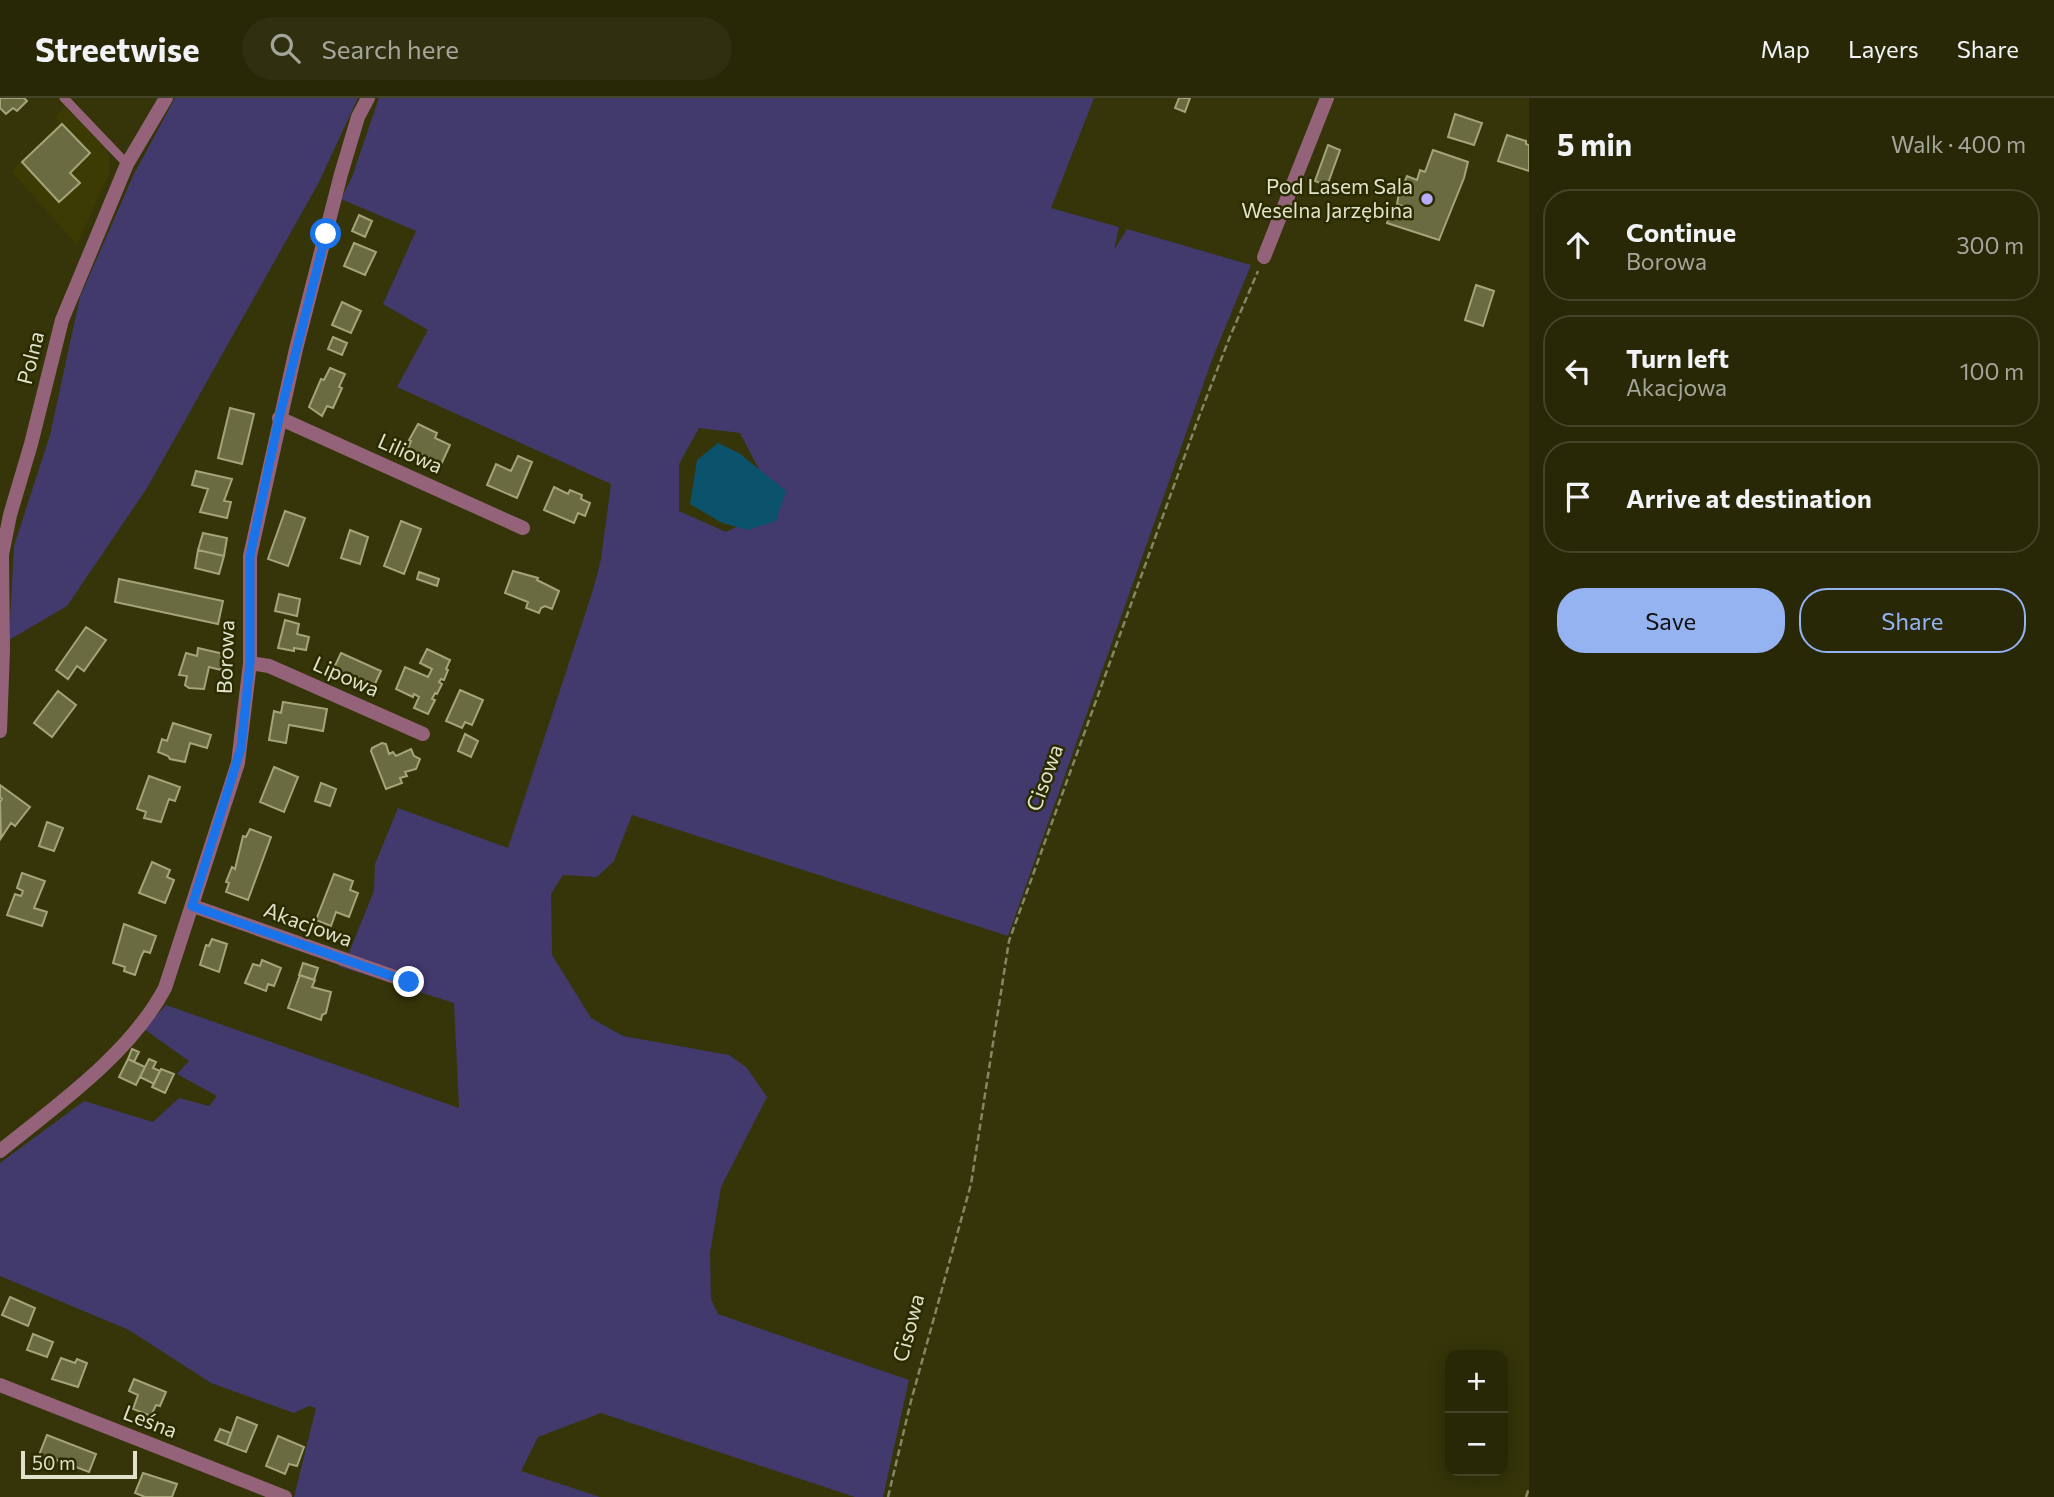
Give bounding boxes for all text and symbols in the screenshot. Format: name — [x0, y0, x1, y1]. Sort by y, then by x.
search box — [242, 17, 732, 80]
text: Streetwise — [35, 28, 200, 69]
icon: search — [266, 29, 304, 67]
text: Search here — [322, 33, 459, 64]
text: Map — [1761, 34, 1810, 63]
text: Layers — [1848, 34, 1919, 63]
text: Share — [1957, 34, 2019, 63]
text: 5 min — [1557, 125, 1632, 162]
text: Walk · 400 m — [1891, 130, 2026, 158]
place label: Pod Lasem Sala Weselna Jarzębina — [1241, 173, 1413, 222]
marker: Pod Lasem Sala Weselna Jarzębina — [1419, 191, 1435, 207]
text: Continue — [1626, 216, 1736, 247]
route start — [310, 218, 341, 249]
icon: ahead — [1559, 226, 1597, 264]
text: 300 m — [1956, 231, 2024, 259]
text: Borowa — [1626, 247, 1707, 275]
street label: Polna — [11, 329, 48, 387]
text: Turn left — [1626, 342, 1729, 373]
icon: left — [1559, 352, 1597, 390]
text: 100 m — [1960, 357, 2024, 385]
text: Akacjowa — [1626, 373, 1727, 401]
street label: Liliowa — [375, 427, 447, 478]
icon: arrive — [1559, 478, 1597, 516]
text: Arrive at destination — [1626, 482, 1872, 513]
button: Save — [1557, 588, 1785, 653]
button: Share — [1799, 588, 2026, 653]
street label: Borowa — [211, 620, 238, 694]
street label: Lipowa — [310, 650, 383, 701]
street label: Cisowa — [1020, 741, 1067, 814]
street label: Akacjowa — [261, 896, 356, 951]
route end — [393, 966, 424, 997]
street label: Cisowa — [887, 1291, 929, 1364]
map controls — [1445, 1350, 1508, 1476]
button: + — [1445, 1350, 1508, 1413]
street label: Leśna — [120, 1399, 181, 1442]
button: − — [1445, 1413, 1508, 1476]
scale bar — [21, 1448, 136, 1480]
text: 50 m — [32, 1451, 76, 1474]

